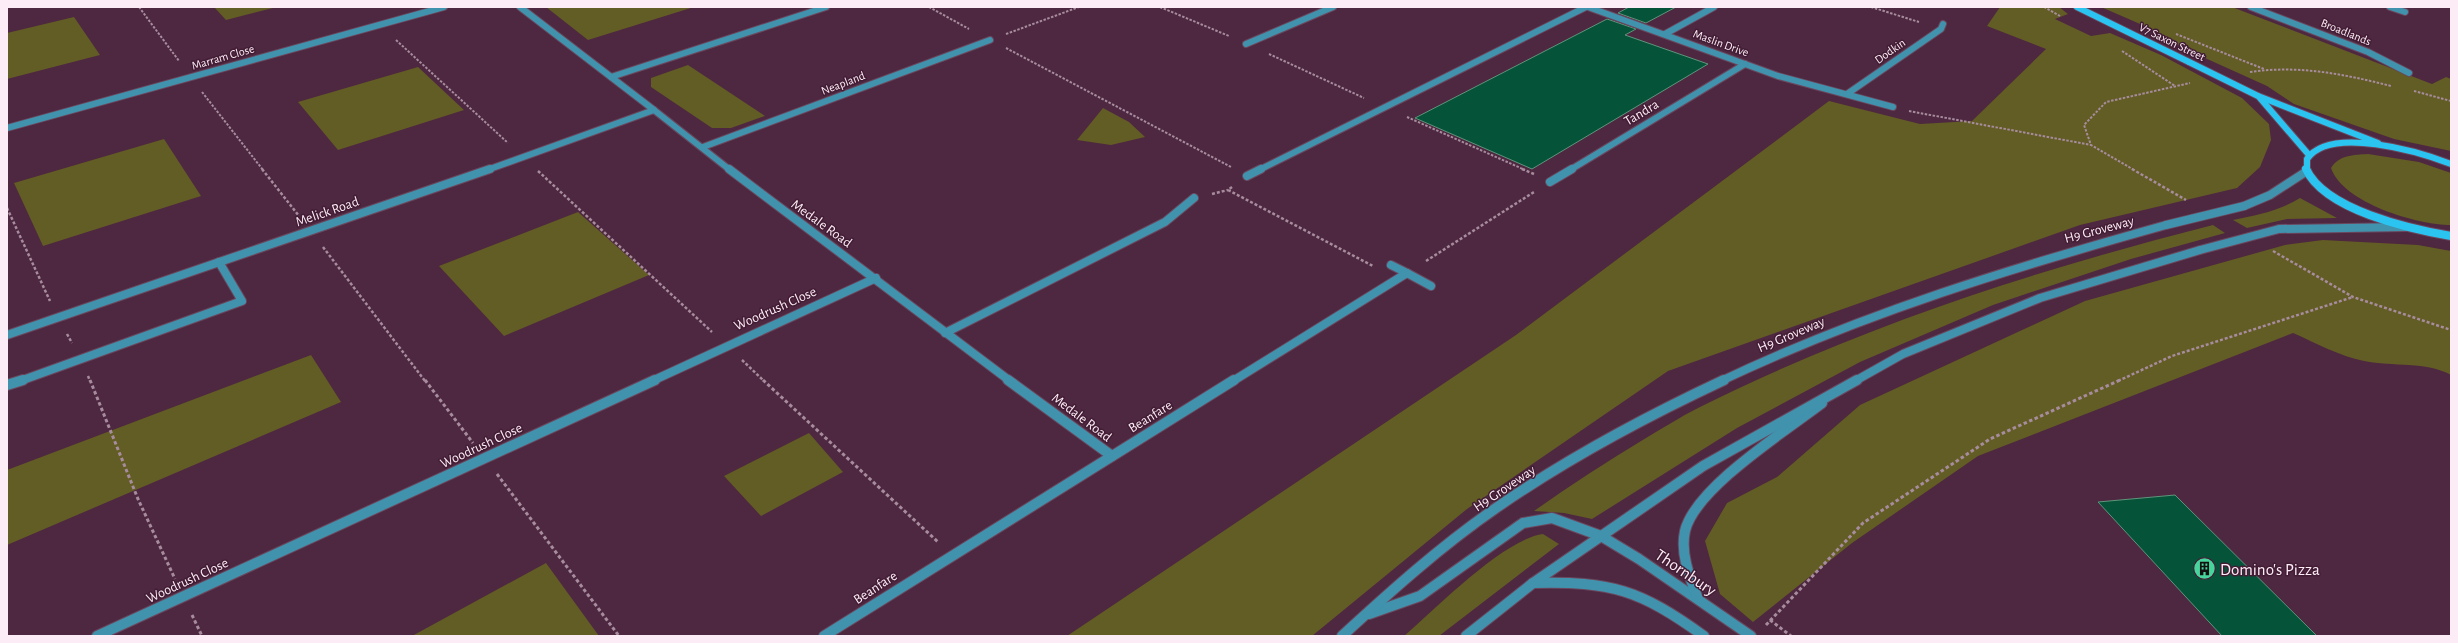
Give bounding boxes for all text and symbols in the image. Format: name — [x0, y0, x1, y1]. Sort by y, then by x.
street label: Broadlands — [2319, 16, 2373, 48]
street label: V7 Saxon Street — [2137, 21, 2207, 63]
street label: Maslin Drive — [1692, 27, 1750, 59]
street label: Dodkin — [1872, 36, 1908, 66]
street label: Marram Close — [190, 42, 256, 72]
street label: Neapland — [819, 69, 867, 97]
street label: Tandra — [1622, 97, 1662, 129]
street label: Melick Road — [294, 195, 361, 229]
street label: Medale Road — [789, 197, 854, 250]
street label: H9 Groveway — [2063, 214, 2136, 246]
street label: Woodrush Close — [732, 285, 819, 333]
street label: H9 Groveway — [1756, 315, 1827, 355]
street label: Medale Road — [1049, 391, 1114, 445]
street label: Beanfare — [1126, 398, 1175, 436]
street label: Woodrush Close — [438, 421, 525, 471]
street label: H9 Groveway — [1471, 463, 1538, 515]
street label: Thornbury — [1652, 546, 1720, 600]
street label: Woodrush Close — [144, 556, 231, 606]
building icon: Domino's Pizza — [2192, 556, 2218, 582]
place label: Domino's Pizza — [2220, 561, 2320, 578]
street label: Beanfare — [851, 569, 900, 607]

